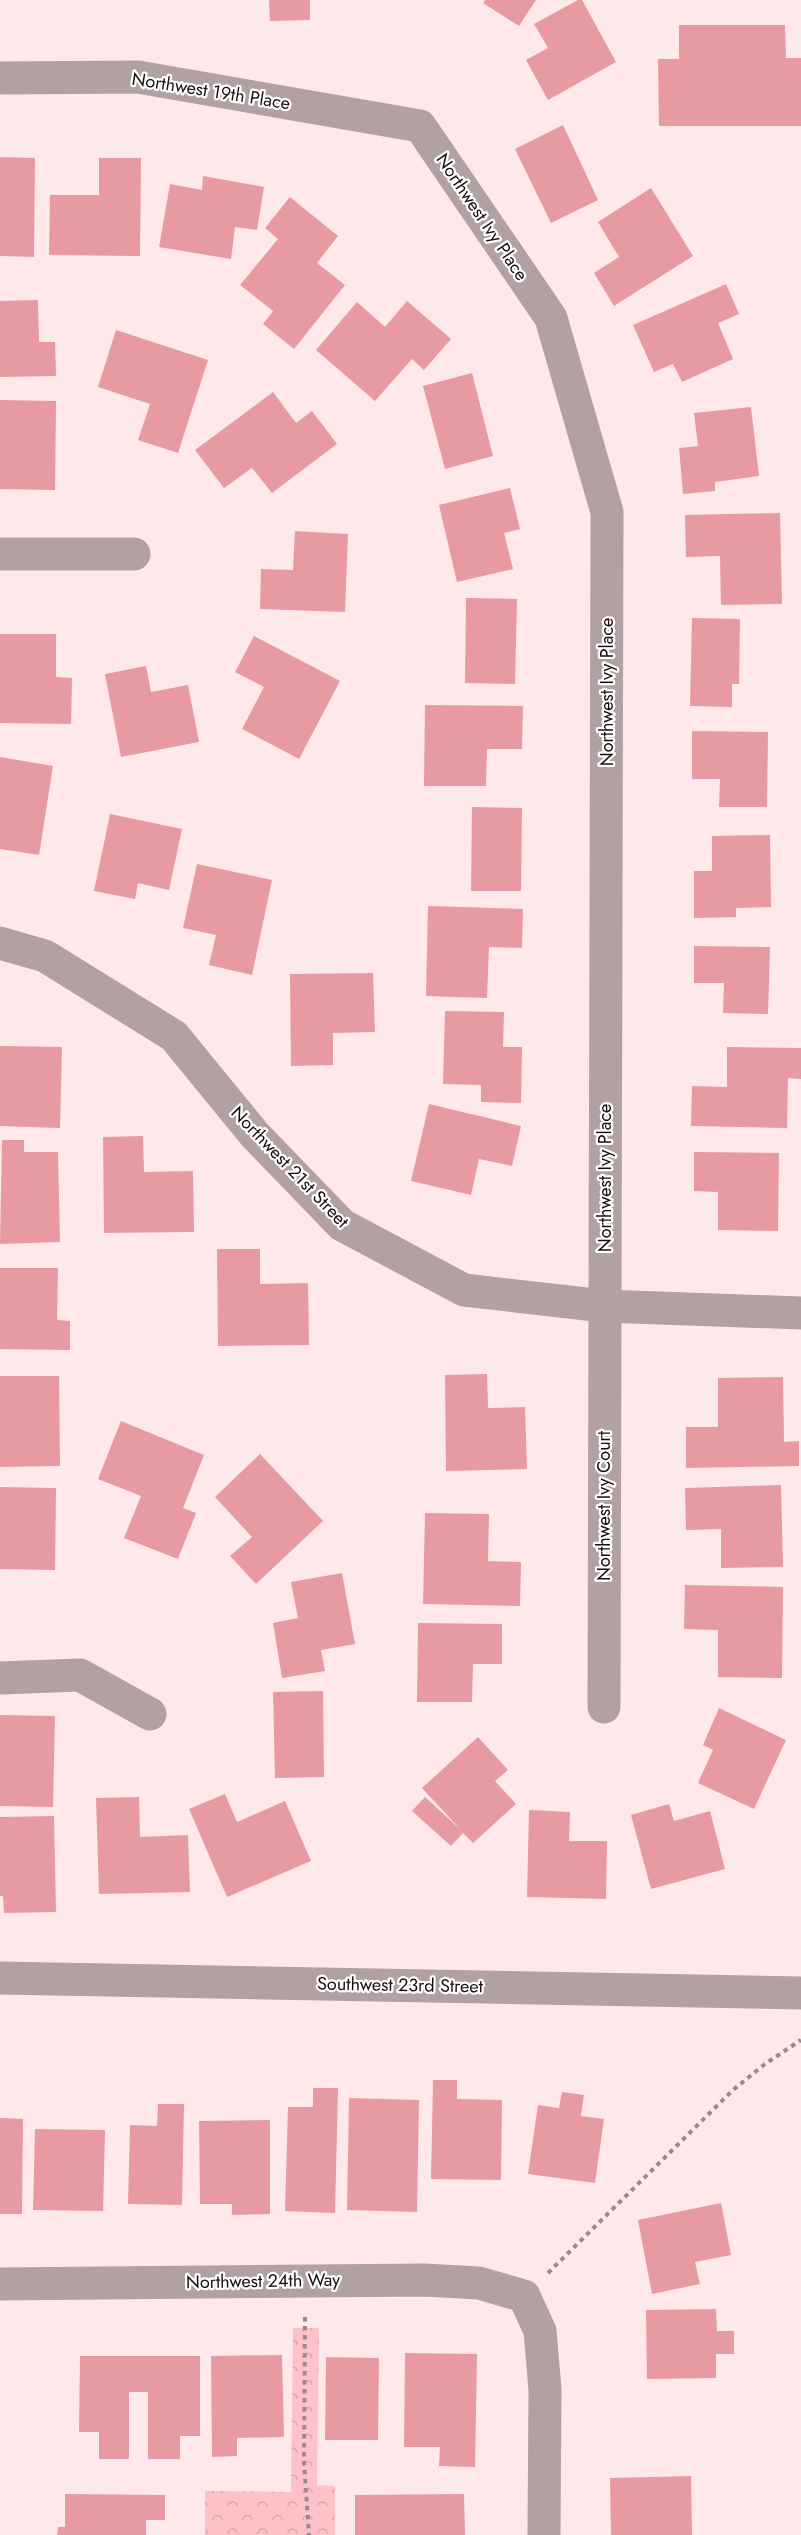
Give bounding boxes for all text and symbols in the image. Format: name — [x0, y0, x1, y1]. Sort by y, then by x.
street label: Northwest 19th Place — [130, 66, 292, 116]
street label: Northwest Ivy Place — [430, 148, 534, 286]
street label: Northwest Ivy Place — [594, 618, 620, 766]
street label: Northwest 21st Street — [225, 1100, 355, 1234]
street label: Northwest Ivy Place — [592, 1104, 618, 1252]
street label: Northwest Ivy Court — [591, 1430, 617, 1581]
street label: Southwest 23rd Street — [317, 1971, 484, 1999]
street label: Northwest 24th Way — [186, 2267, 340, 2295]

